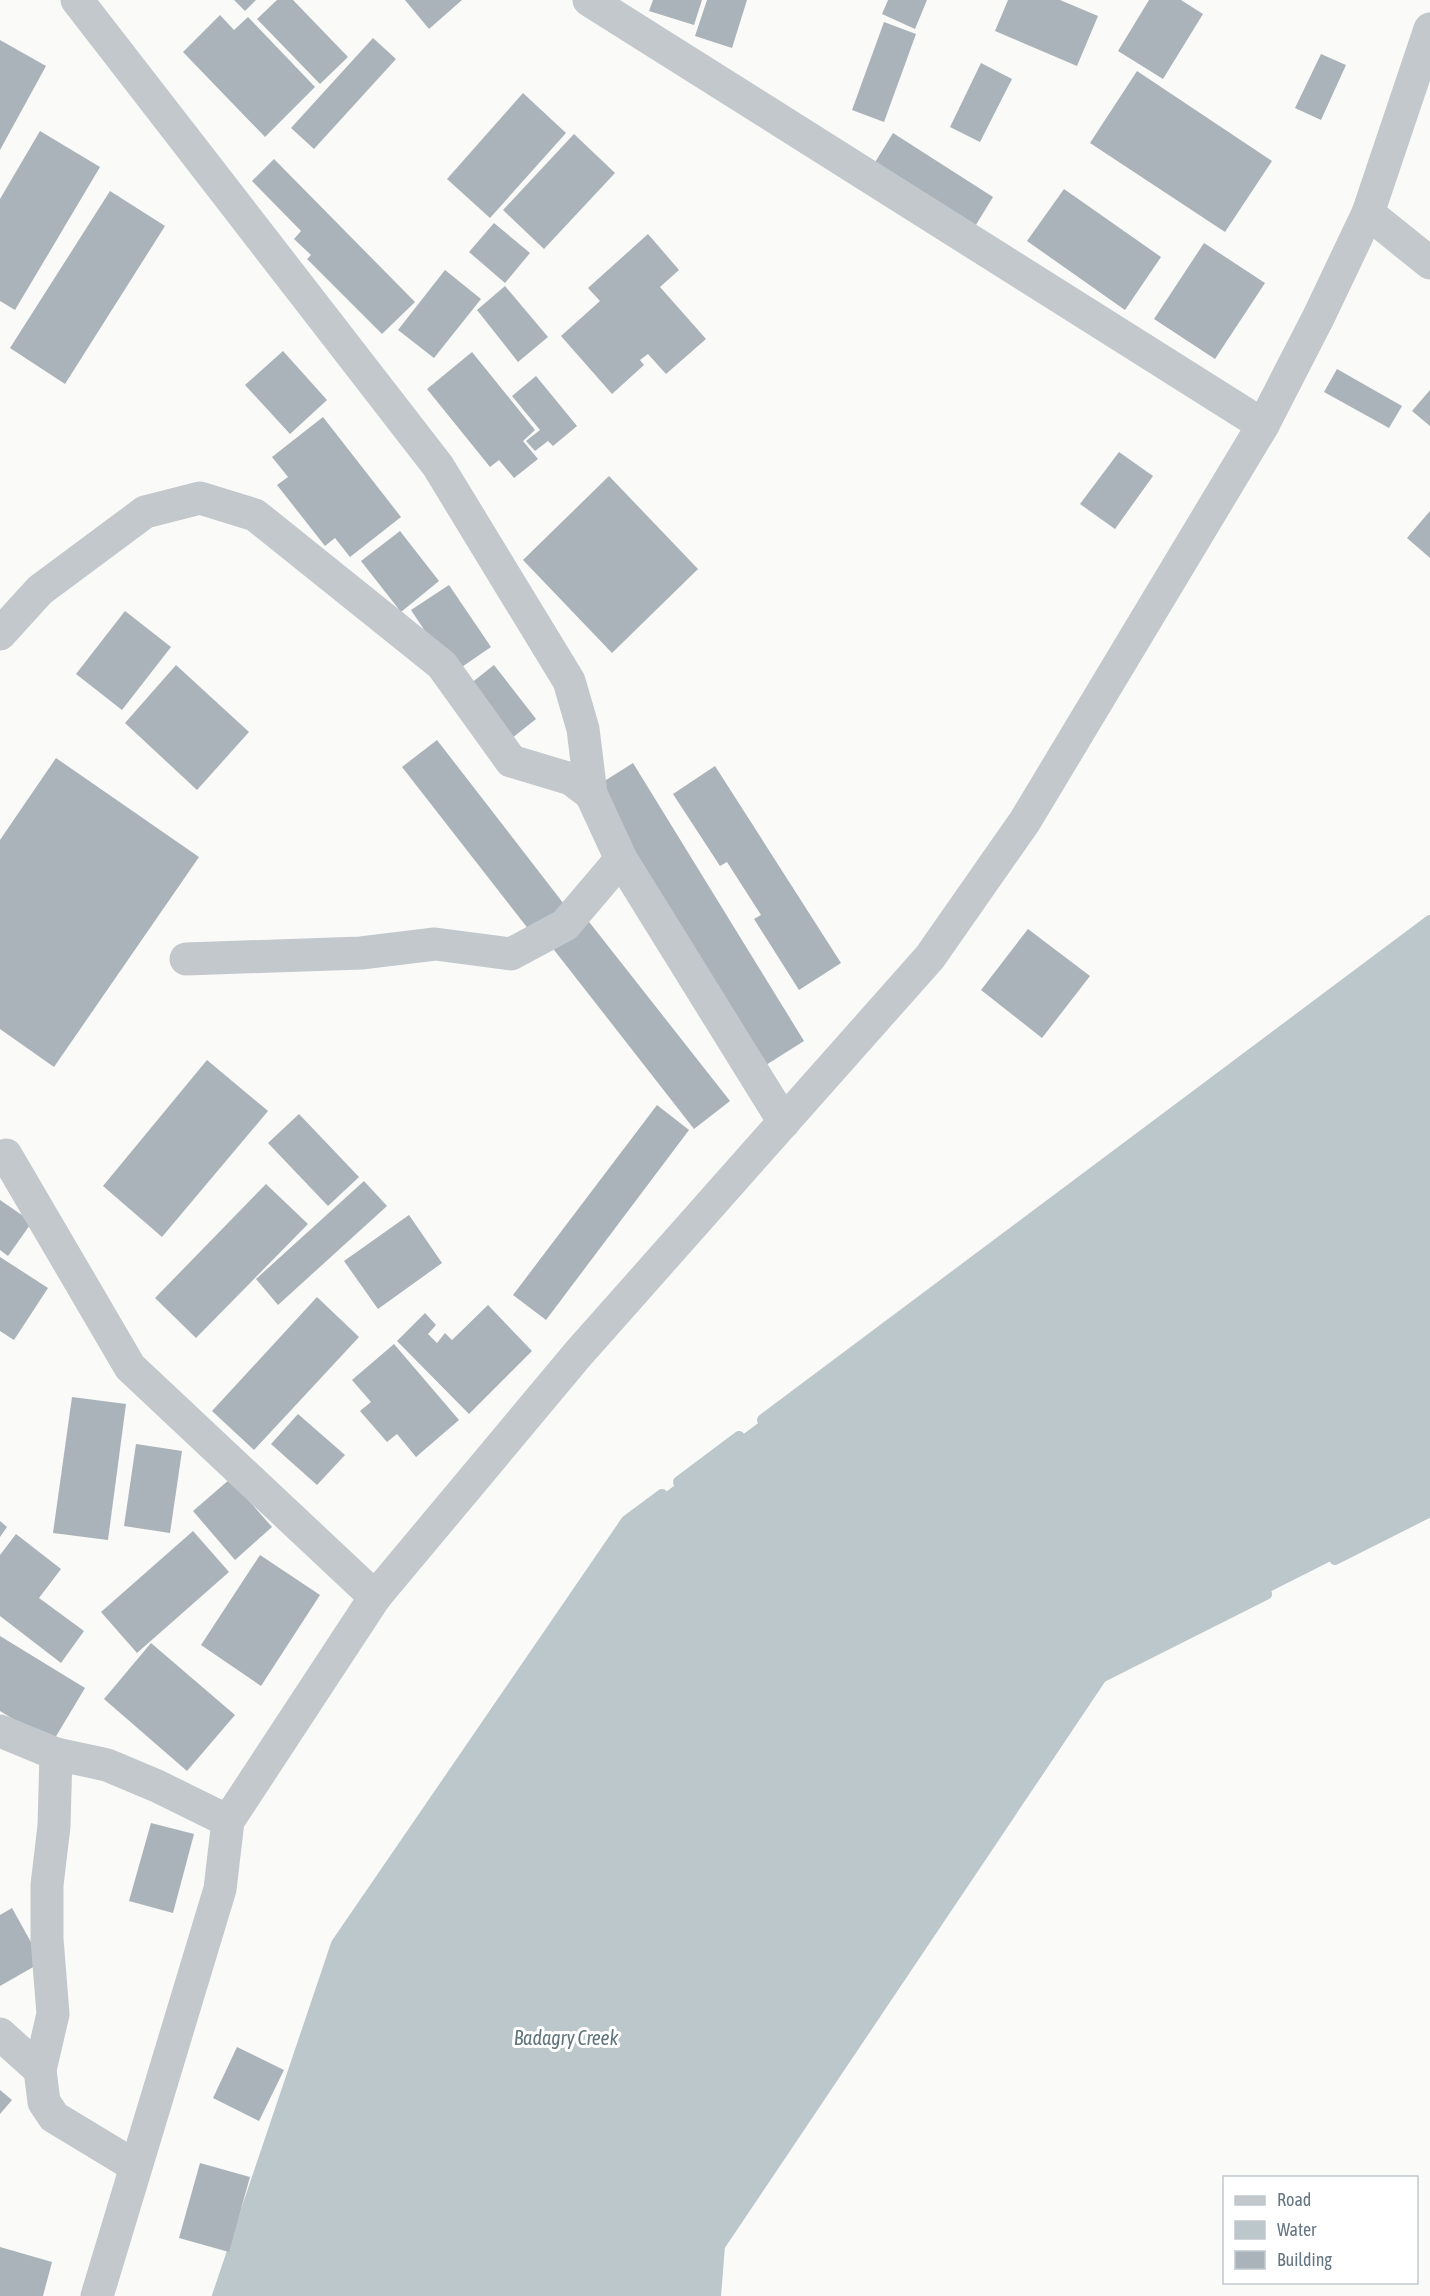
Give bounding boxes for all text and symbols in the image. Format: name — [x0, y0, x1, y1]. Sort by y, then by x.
water label: Badagry Creek — [514, 2026, 619, 2049]
legend — [1223, 2176, 1418, 2284]
text: Road — [1277, 2189, 1311, 2210]
text: Water — [1277, 2219, 1317, 2240]
text: Building — [1277, 2249, 1332, 2270]

